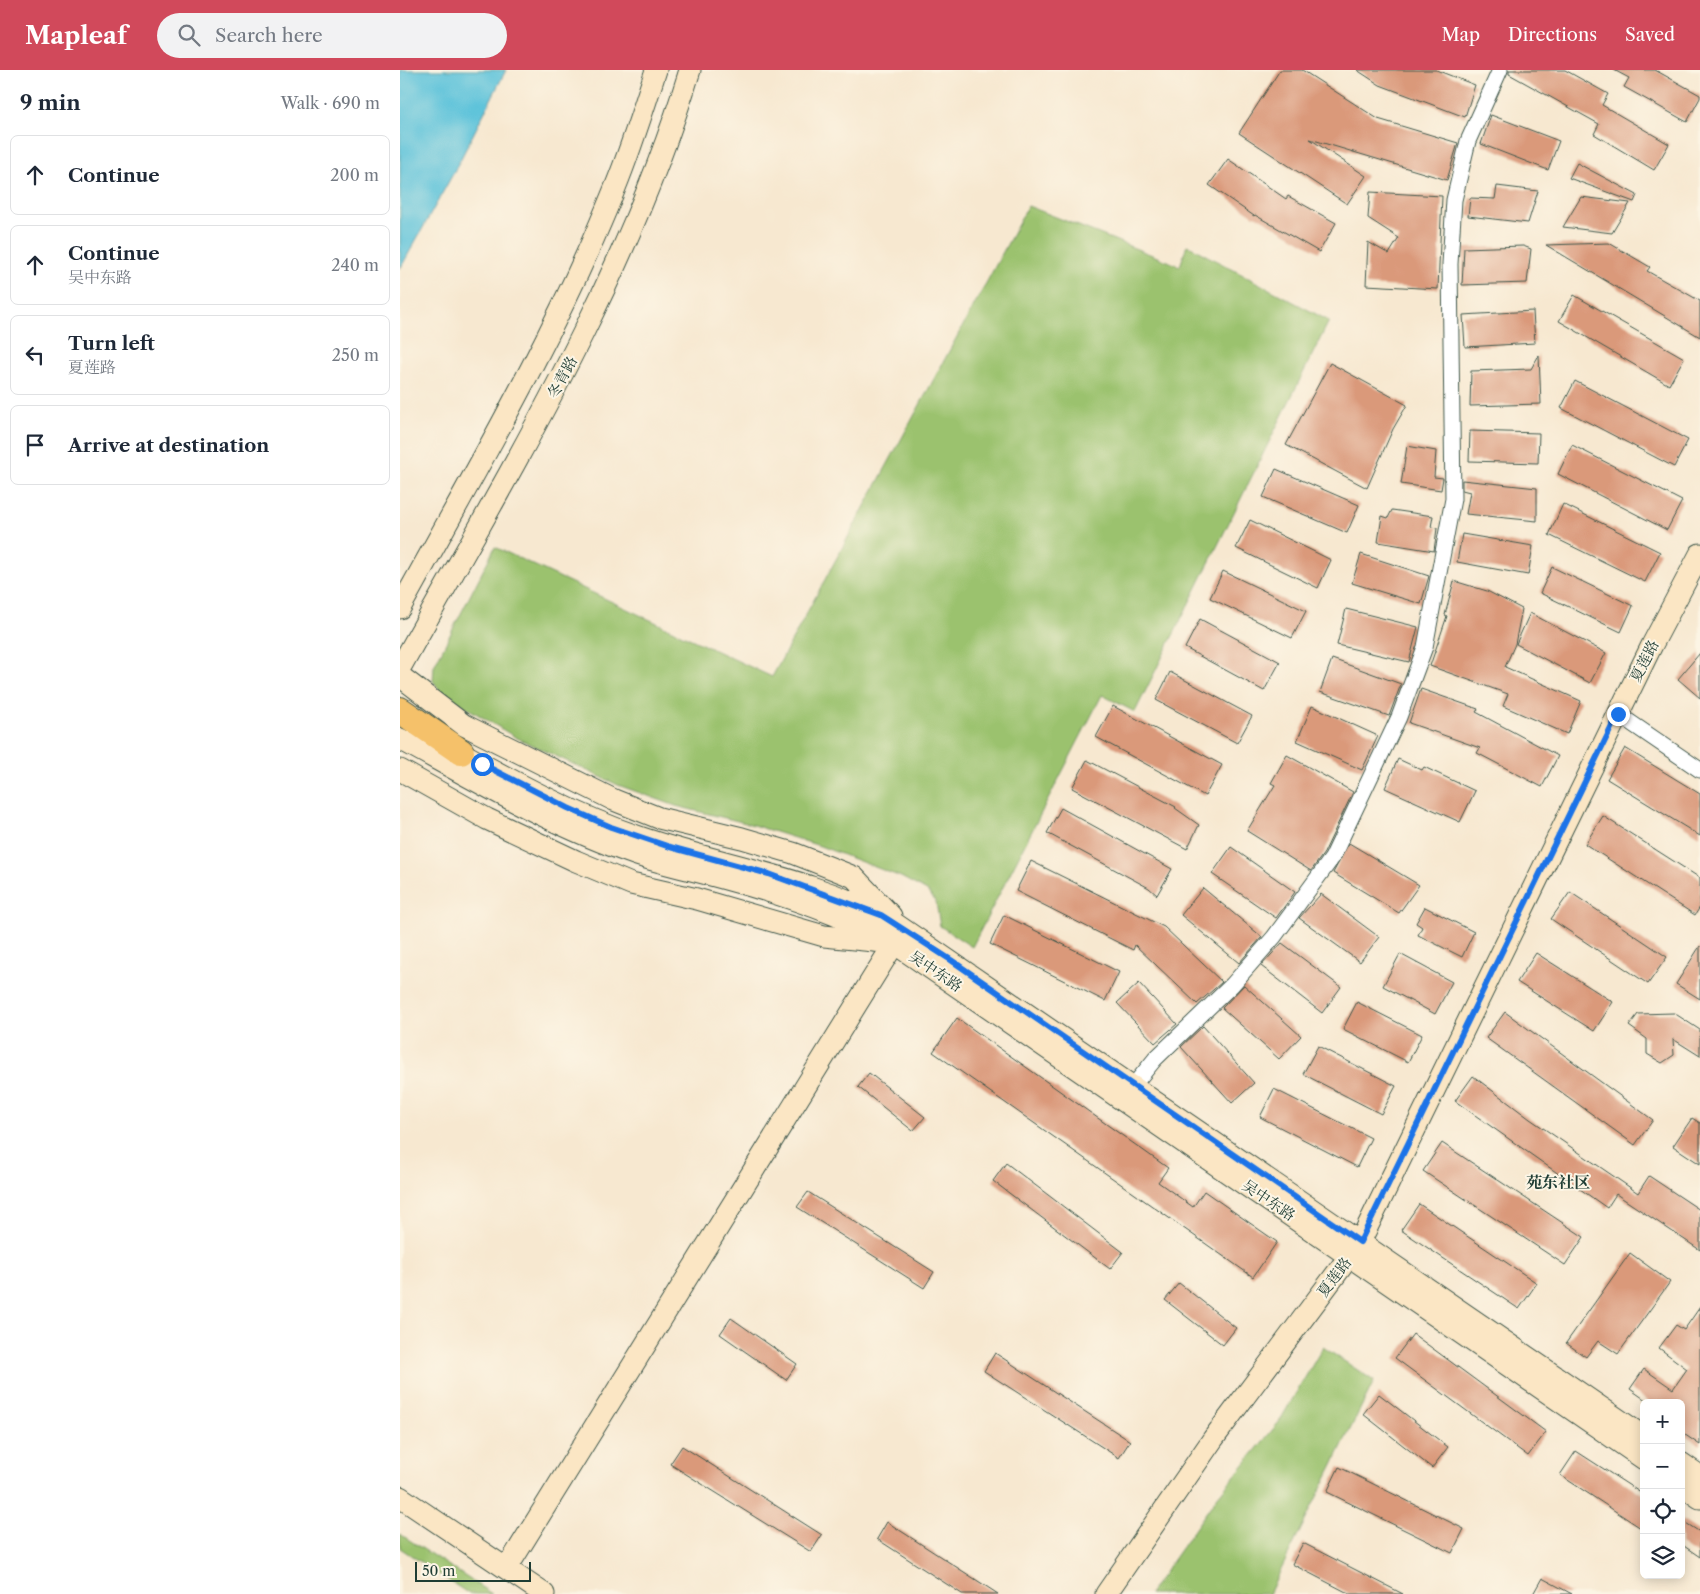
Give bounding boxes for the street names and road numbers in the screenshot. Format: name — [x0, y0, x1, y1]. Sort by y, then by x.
street label: 冬青路 — [543, 353, 581, 401]
street label: 夏莲路 — [1625, 637, 1663, 685]
street label: 吴中东路 — [906, 946, 966, 996]
street label: 吴中东路 — [1239, 1175, 1299, 1225]
street label: 夏莲路 — [1313, 1253, 1355, 1301]

